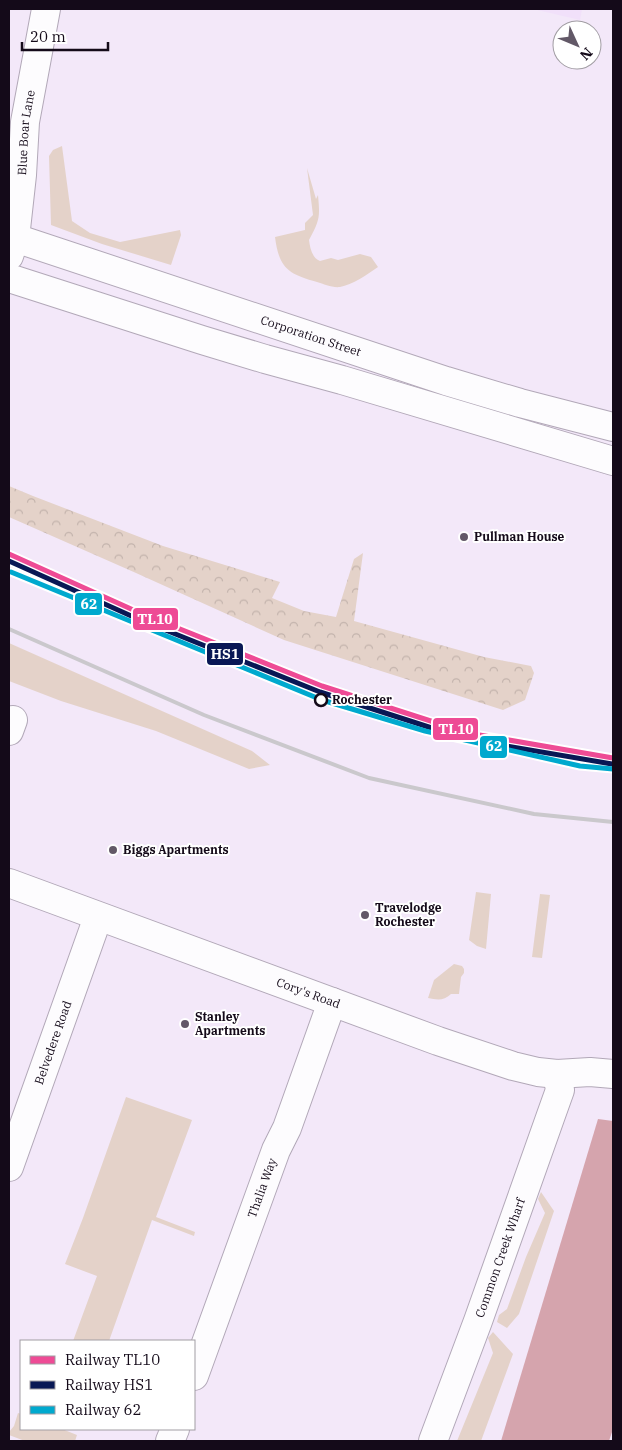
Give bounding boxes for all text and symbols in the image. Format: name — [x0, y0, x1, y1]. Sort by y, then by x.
scale bar — [22, 20, 109, 52]
north arrow — [552, 20, 602, 70]
text: 20 m — [30, 27, 66, 46]
text: N — [576, 44, 597, 64]
street label: Blue Boar Lane — [14, 89, 38, 176]
street label: Corporation Street — [259, 312, 363, 359]
place label: Pullman House — [474, 529, 565, 544]
marker: Pullman House — [458, 531, 470, 543]
line badge: 62 — [74, 592, 103, 616]
text: 62 — [81, 595, 97, 613]
line badge: TL10 — [132, 607, 179, 631]
text: TL10 — [137, 610, 173, 628]
line badge: HS1 — [206, 642, 244, 666]
text: HS1 — [211, 645, 239, 663]
place label: Rochester — [332, 692, 392, 707]
marker: Rochester — [314, 693, 328, 707]
line badge: TL10 — [432, 717, 479, 741]
text: TL10 — [438, 720, 474, 738]
line badge: 62 — [479, 735, 508, 759]
text: 62 — [486, 737, 502, 755]
place label: Biggs Apartments — [123, 842, 229, 857]
marker: Biggs Apartments — [107, 844, 119, 856]
place label: Travelodge Rochester — [375, 900, 442, 929]
marker: Travelodge Rochester — [359, 909, 371, 921]
street label: Cory's Road — [274, 974, 343, 1011]
street label: Belvedere Road — [31, 999, 75, 1086]
place label: Stanley Apartments — [195, 1009, 265, 1038]
marker: Stanley Apartments — [179, 1018, 191, 1030]
street label: Thalia Way — [244, 1155, 280, 1220]
street label: Common Creek Wharf — [472, 1195, 528, 1319]
legend — [20, 1340, 195, 1430]
text: Railway TL10 — [65, 1350, 160, 1369]
text: Railway HS1 — [65, 1375, 153, 1394]
text: Railway 62 — [65, 1400, 142, 1419]

